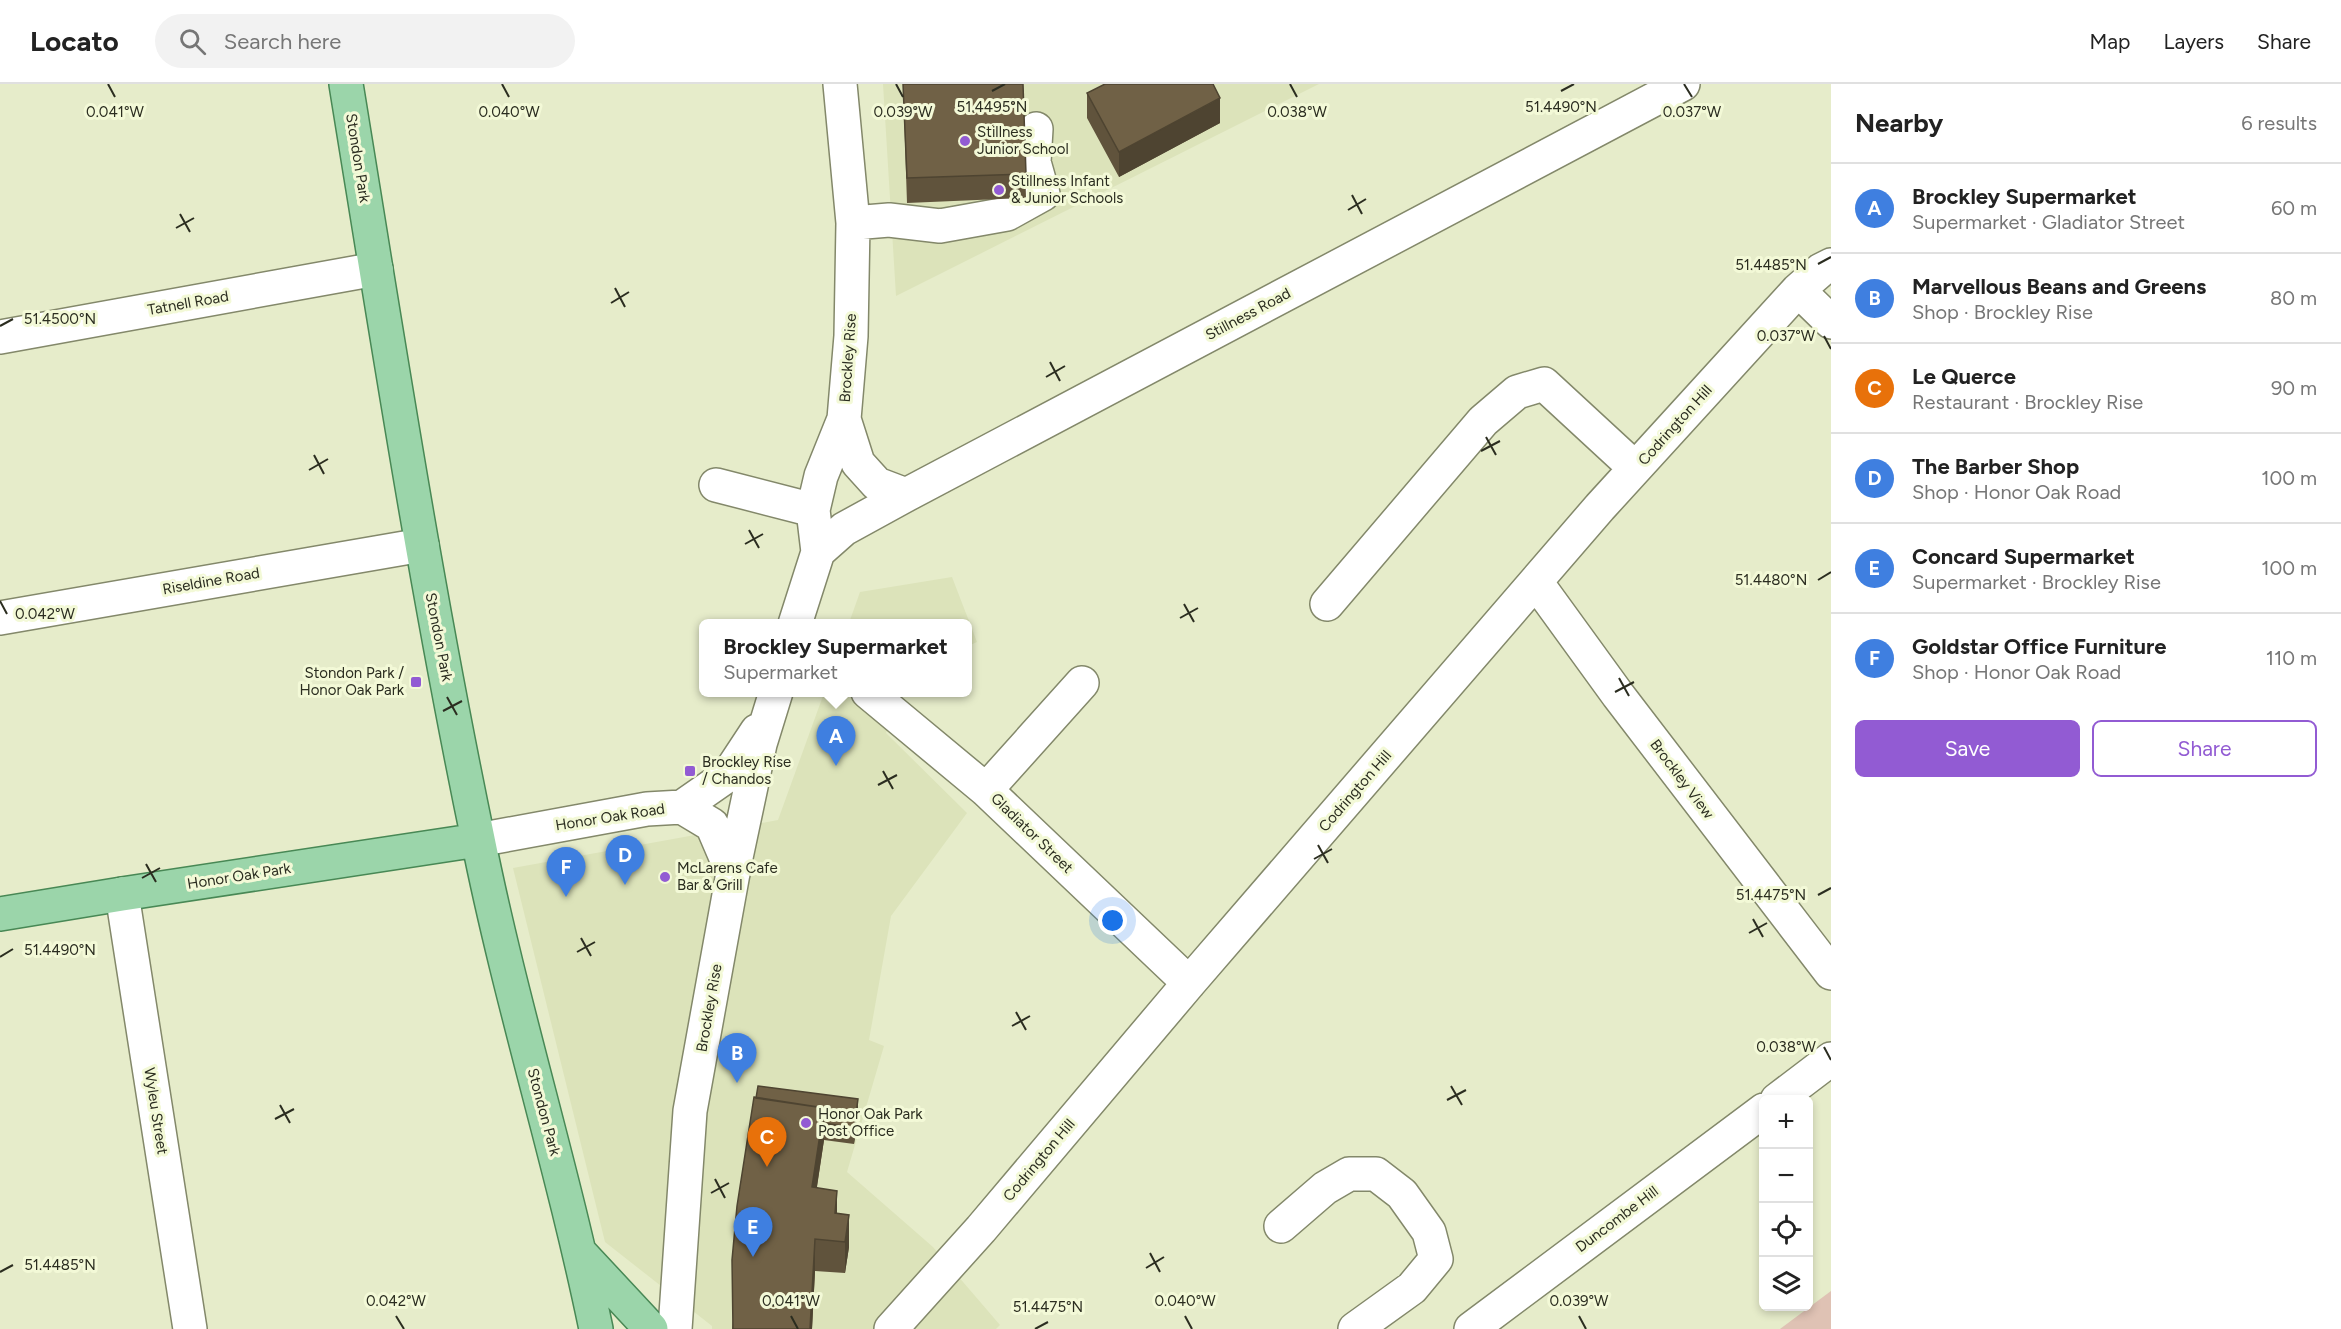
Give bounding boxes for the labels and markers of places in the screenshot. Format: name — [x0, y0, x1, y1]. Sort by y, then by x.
place label: Stillness Junior School — [977, 123, 1069, 158]
marker: Stillness Junior School — [958, 134, 972, 148]
place label: Stillness Infant & Junior Schools — [1011, 172, 1123, 207]
marker: Stillness Infant & Junior Schools — [992, 183, 1006, 197]
place label: Stondon Park / Honor Oak Park — [299, 664, 405, 699]
marker: Stondon Park / Honor Oak Park — [409, 675, 423, 689]
pin: A — [816, 716, 856, 766]
place label: Brockley Rise / Chandos — [702, 753, 791, 788]
marker: Brockley Rise / Chandos — [683, 764, 697, 778]
pin: D — [606, 836, 644, 885]
pin: F — [546, 848, 586, 897]
place label: McLarens Cafe Bar & Grill — [677, 859, 778, 894]
marker: McLarens Cafe Bar & Grill — [658, 870, 672, 884]
pin: B — [718, 1034, 756, 1083]
place label: Honor Oak Park Post Office — [818, 1105, 923, 1140]
marker: Honor Oak Park Post Office — [799, 1116, 813, 1130]
pin: C — [748, 1118, 786, 1167]
pin: E — [734, 1208, 772, 1257]

